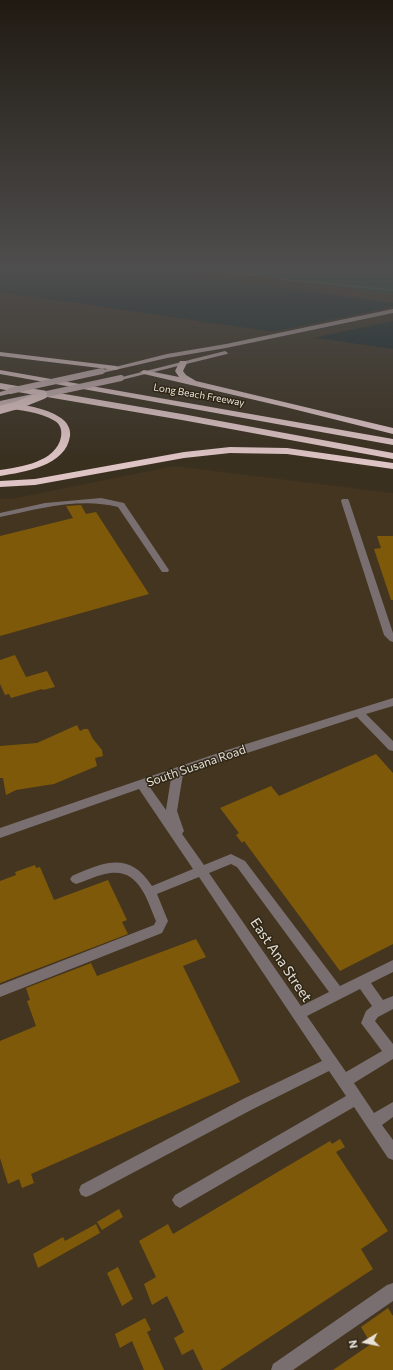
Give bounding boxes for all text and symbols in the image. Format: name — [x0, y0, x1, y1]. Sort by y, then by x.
street label: Long Beach Freeway — [152, 381, 246, 409]
street label: South Susana Road — [145, 742, 247, 790]
street label: East Ana Street — [247, 915, 315, 1005]
north arrow — [345, 1322, 385, 1362]
text: N — [346, 1339, 360, 1349]

